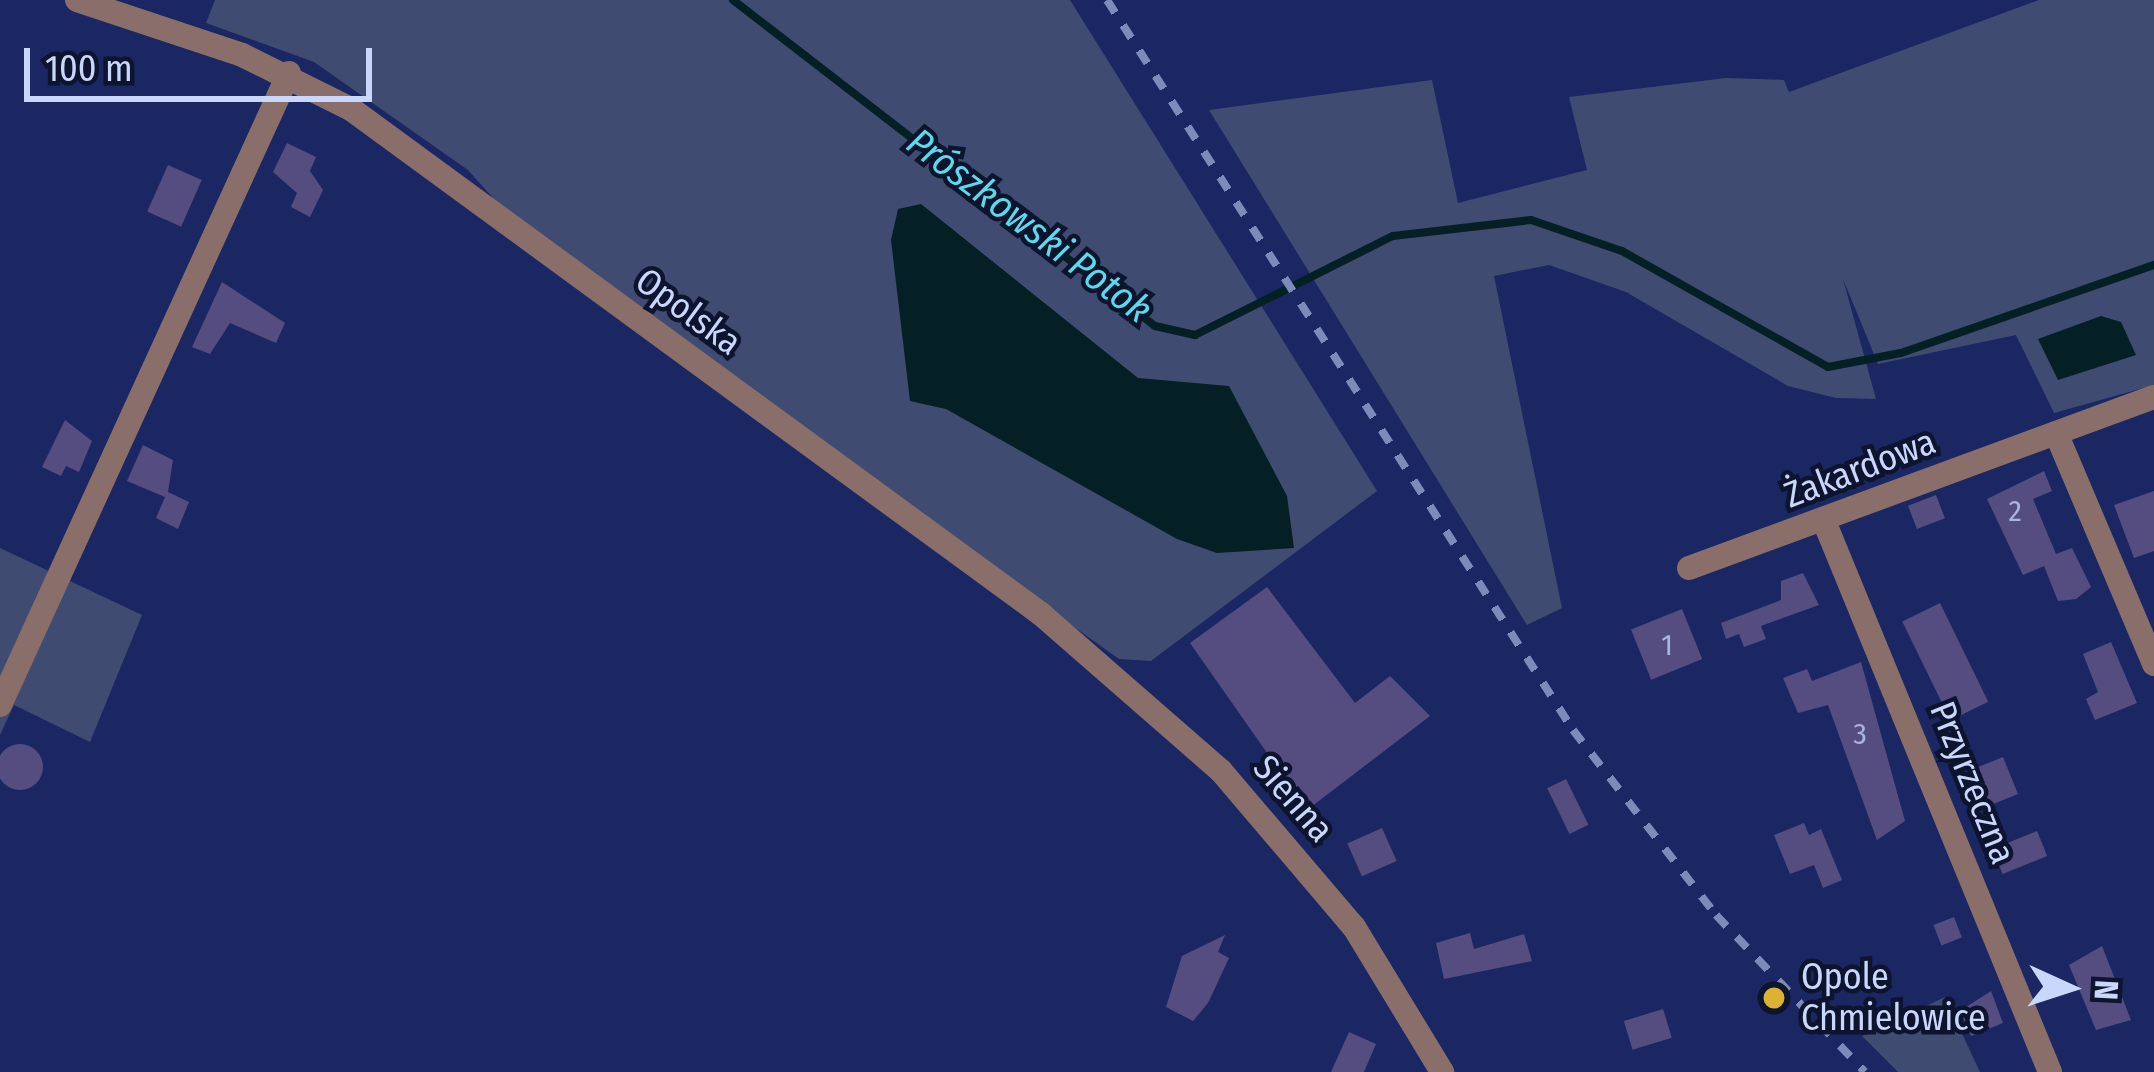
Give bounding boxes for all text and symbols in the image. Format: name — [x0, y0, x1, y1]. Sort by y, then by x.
scale bar — [30, 24, 378, 98]
text: 100 m — [45, 47, 133, 91]
water label: Prószkowski Potok — [897, 119, 1161, 333]
street label: Opolska — [627, 259, 749, 365]
street label: Żakardowa — [1778, 420, 1942, 518]
house number: 2 — [2008, 493, 2022, 529]
house number: 1 — [1661, 627, 1673, 663]
street label: Przyrzeczna — [1920, 696, 2024, 870]
house number: 3 — [1853, 716, 1867, 752]
street label: Sienna — [1244, 747, 1342, 851]
north arrow — [2010, 928, 2130, 1048]
place label: Opole Chmielowice — [1801, 955, 1986, 1040]
text: N — [2085, 979, 2126, 1001]
marker: Opole Chmielowice — [1758, 982, 1790, 1014]

